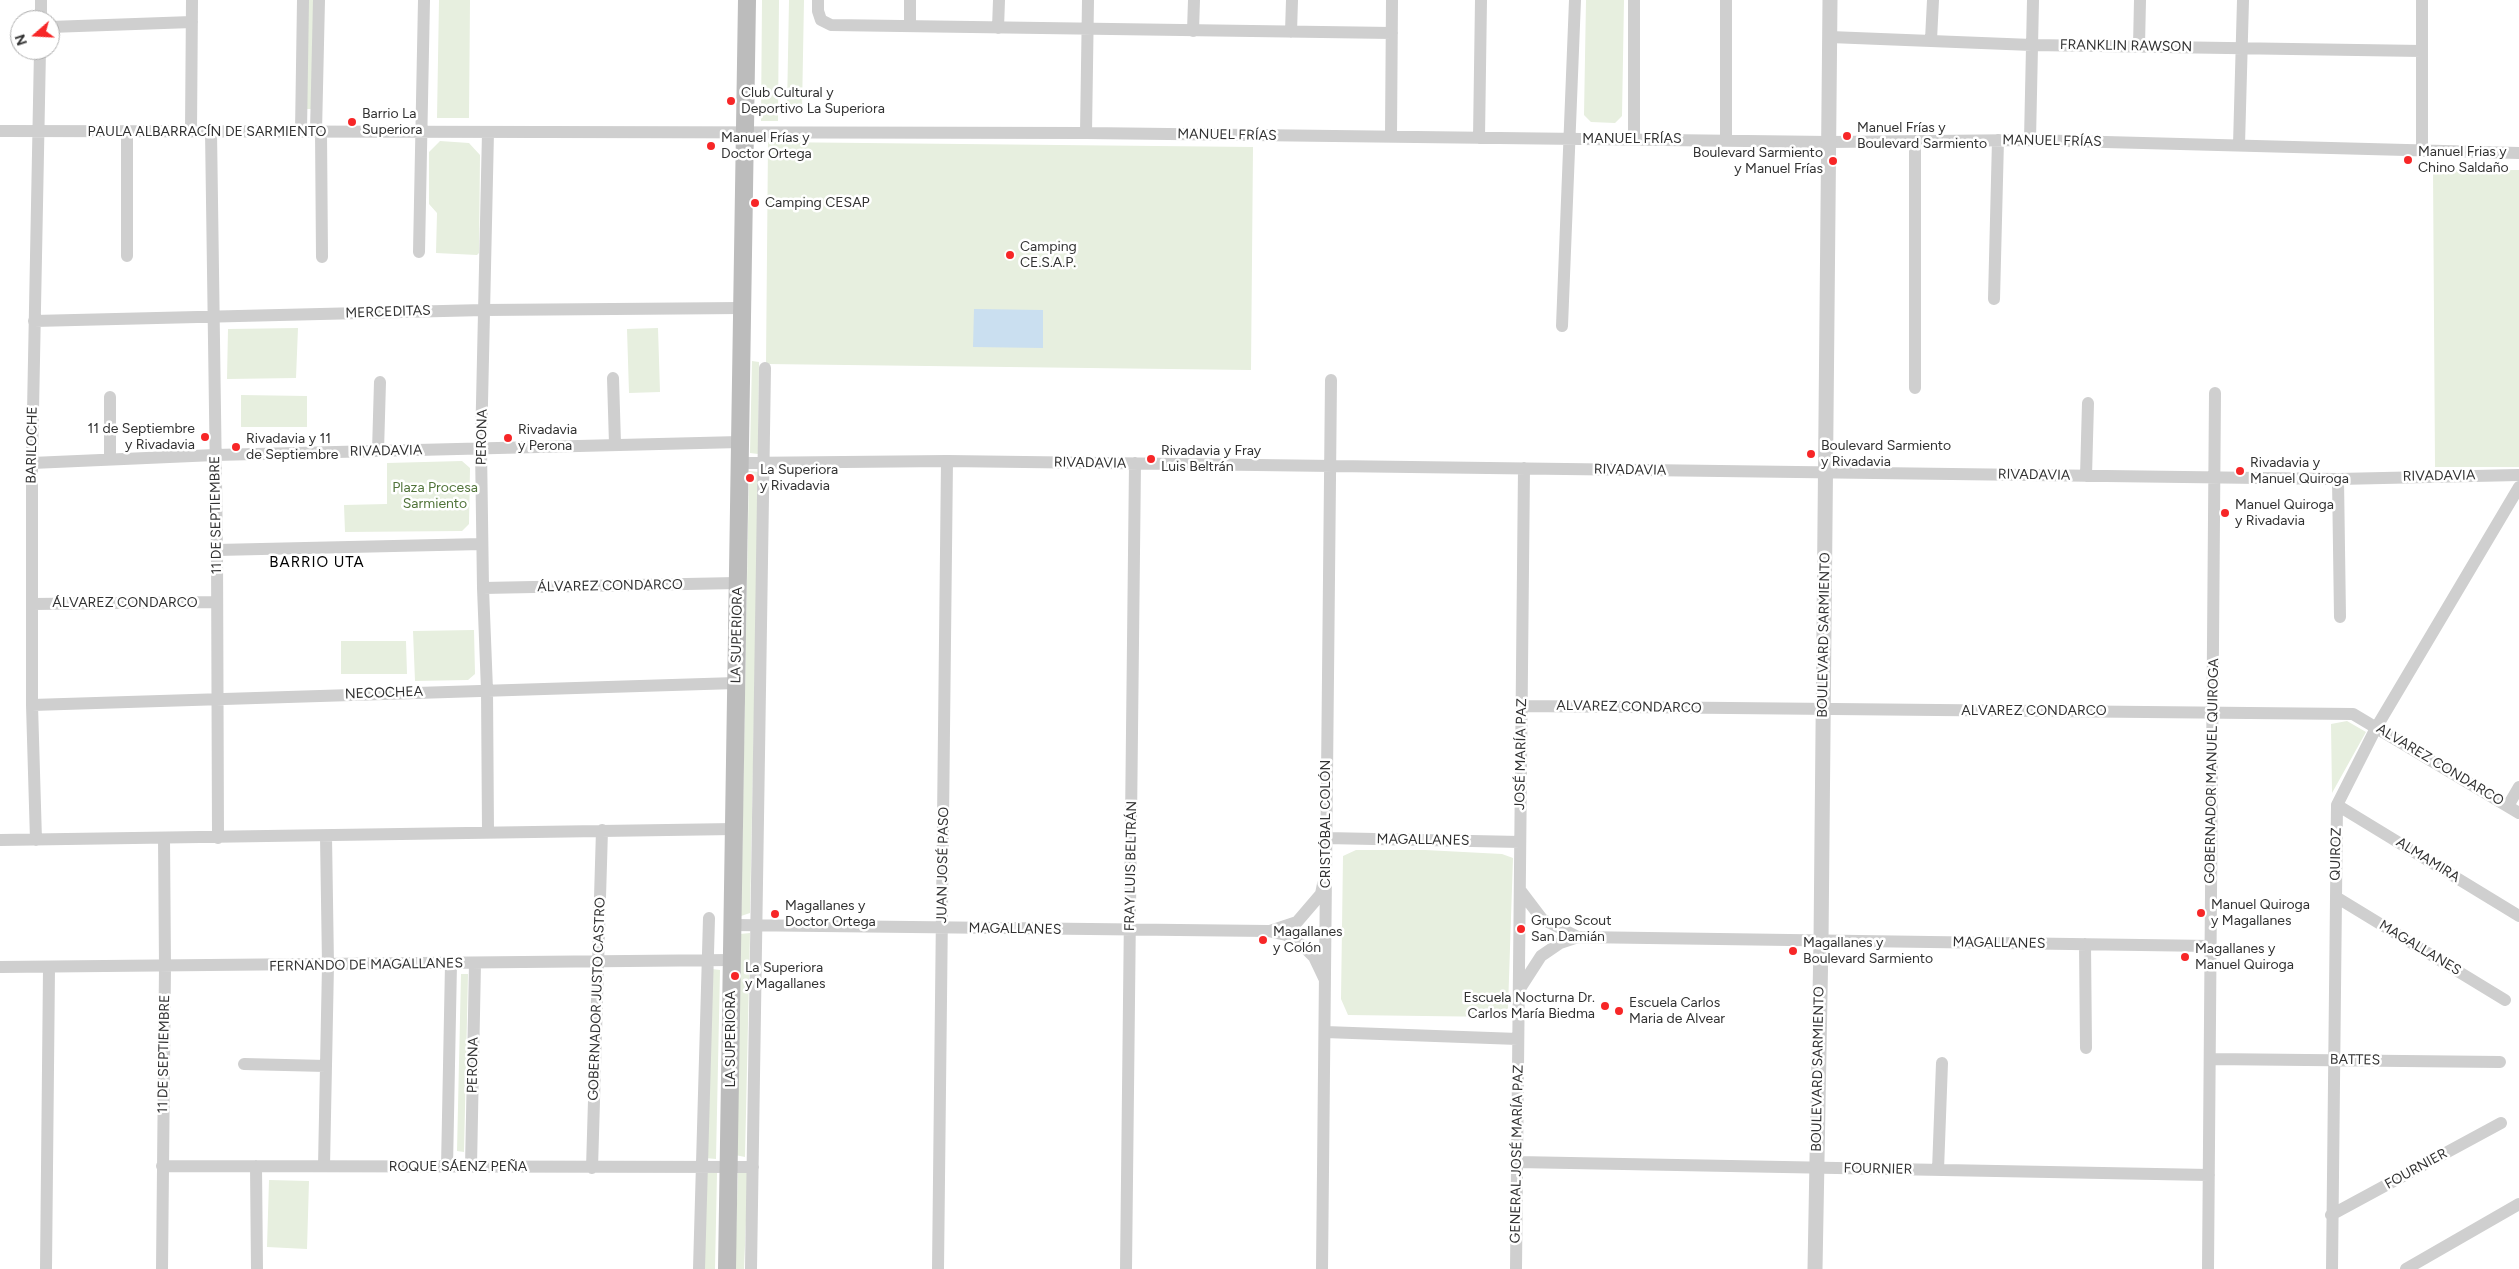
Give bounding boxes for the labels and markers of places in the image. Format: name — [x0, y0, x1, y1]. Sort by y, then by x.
place label: Club Cultural y Deportivo La Superiora — [741, 85, 885, 118]
marker: Club Cultural y Deportivo La Superiora — [725, 95, 737, 107]
place label: Barrio La Superiora — [362, 106, 422, 138]
marker: Barrio La Superiora — [346, 116, 358, 128]
place label: Manuel Frías y Boulevard Sarmiento — [1857, 120, 1987, 152]
place label: Manuel Frías y Doctor Ortega — [721, 130, 812, 162]
marker: Manuel Frías y Boulevard Sarmiento — [1841, 130, 1853, 142]
marker: Manuel Frías y Doctor Ortega — [705, 140, 717, 152]
place label: Manuel Frias y Chino Saldaño — [2418, 144, 2509, 176]
place label: Boulevard Sarmiento y Manuel Frías — [1693, 145, 1823, 178]
marker: Manuel Frias y Chino Saldaño — [2402, 154, 2414, 166]
marker: Boulevard Sarmiento y Manuel Frías — [1827, 155, 1839, 167]
place label: Camping CESAP — [765, 195, 870, 211]
marker: Camping CESAP — [749, 197, 761, 209]
place label: Camping CE.S.A.P. — [1020, 239, 1077, 272]
marker: Camping CE.S.A.P. — [1004, 249, 1016, 261]
place label: 11 de Septiembre y Rivadavia — [87, 421, 195, 454]
place label: Rivadavia y Perona — [518, 422, 577, 454]
marker: 11 de Septiembre y Rivadavia — [199, 431, 211, 443]
place label: Rivadavia y 11 de Septiembre — [246, 431, 338, 464]
marker: Rivadavia y Perona — [502, 432, 514, 444]
place label: Boulevard Sarmiento y Rivadavia — [1821, 438, 1951, 471]
marker: Rivadavia y 11 de Septiembre — [230, 441, 242, 453]
place label: Rivadavia y Fray Luis Beltrán — [1161, 443, 1261, 476]
marker: Boulevard Sarmiento y Rivadavia — [1805, 448, 1817, 460]
marker: Rivadavia y Fray Luis Beltrán — [1145, 453, 1157, 465]
place label: Rivadavia y Manuel Quiroga — [2250, 455, 2349, 488]
place label: La Superiora y Rivadavia — [760, 462, 838, 494]
marker: Rivadavia y Manuel Quiroga — [2234, 465, 2246, 477]
marker: La Superiora y Rivadavia — [744, 472, 756, 484]
place label: Manuel Quiroga y Rivadavia — [2235, 497, 2334, 530]
marker: Manuel Quiroga y Rivadavia — [2219, 507, 2231, 519]
place label: Manuel Quiroga y Magallanes — [2211, 897, 2310, 930]
place label: Magallanes y Doctor Ortega — [785, 898, 876, 930]
marker: Manuel Quiroga y Magallanes — [2195, 907, 2207, 919]
marker: Magallanes y Doctor Ortega — [769, 908, 781, 920]
place label: Grupo Scout San Damián — [1531, 913, 1611, 946]
marker: Grupo Scout San Damián — [1515, 923, 1527, 935]
place label: Magallanes y Colón — [1273, 924, 1343, 956]
marker: Magallanes y Colón — [1257, 934, 1269, 946]
place label: Magallanes y Boulevard Sarmiento — [1803, 935, 1933, 968]
place label: Magallanes y Manuel Quiroga — [2195, 941, 2294, 974]
marker: Magallanes y Boulevard Sarmiento — [1787, 945, 1799, 957]
marker: Magallanes y Manuel Quiroga — [2179, 951, 2191, 963]
place label: La Superiora y Magallanes — [745, 960, 825, 992]
marker: La Superiora y Magallanes — [729, 970, 741, 982]
place label: Escuela Nocturna Dr. Carlos María Biedma — [1463, 990, 1595, 1022]
place label: Escuela Carlos Maria de Alvear — [1629, 995, 1725, 1028]
marker: Escuela Nocturna Dr. Carlos María Biedma — [1599, 1000, 1611, 1012]
marker: Escuela Carlos Maria de Alvear — [1613, 1005, 1625, 1017]

